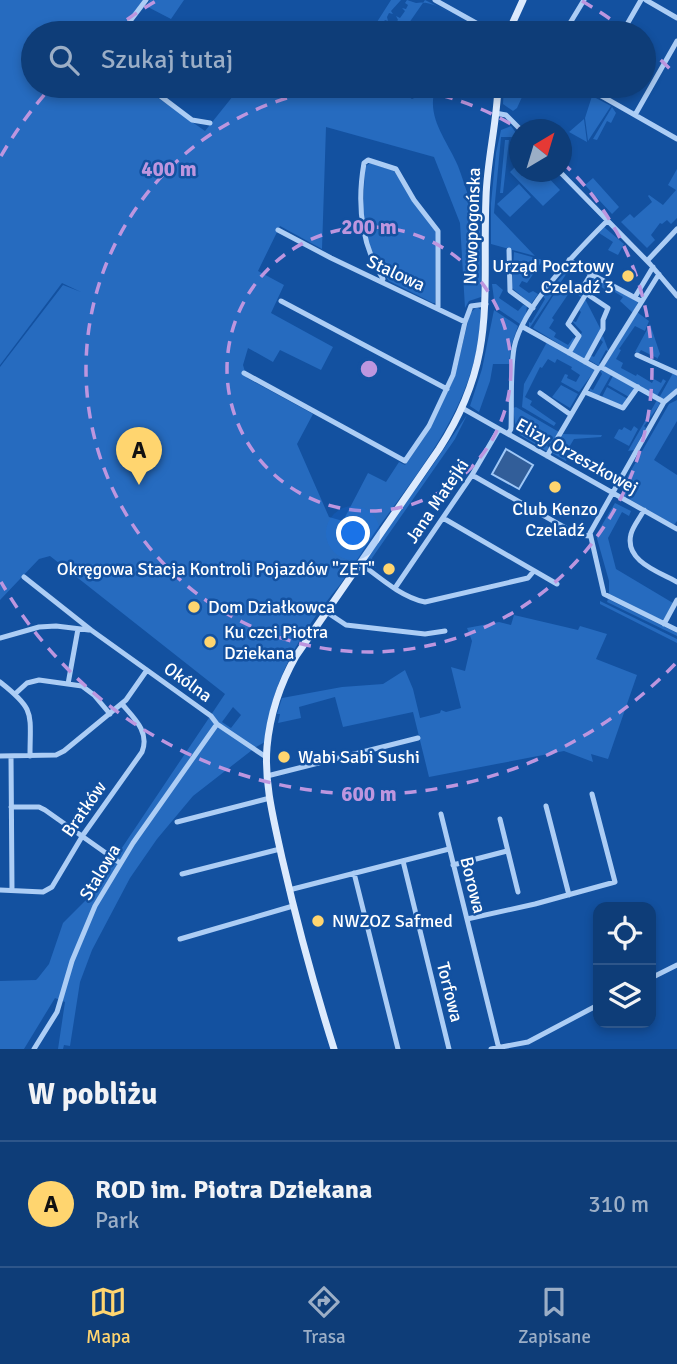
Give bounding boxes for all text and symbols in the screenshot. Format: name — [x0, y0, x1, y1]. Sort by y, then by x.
search box — [21, 21, 656, 98]
icon: search — [45, 41, 83, 79]
text: Szukaj tutaj — [101, 44, 233, 76]
north arrow — [509, 119, 572, 182]
text: 400 m — [141, 156, 197, 182]
street label: Nowopogońska — [459, 167, 485, 285]
text: 200 m — [341, 214, 397, 240]
street label: Stalowa — [363, 250, 429, 296]
place label: Urząd Pocztowy Czeladź 3 — [492, 255, 615, 298]
marker: Urząd Pocztowy Czeladź 3 — [620, 268, 636, 284]
centre of rings — [357, 357, 381, 381]
street label: Elizy Orzeszkowej — [512, 413, 642, 499]
pin: A — [116, 427, 162, 485]
street label: Jana Matejki — [401, 455, 473, 547]
marker: Club Kenzo Czeladź — [547, 479, 563, 495]
place label: Club Kenzo Czeladź — [512, 498, 598, 541]
your location — [336, 516, 370, 550]
place label: Okręgowa Stacja Kontroli Pojazdów "ZET" — [57, 558, 375, 580]
marker: Okręgowa Stacja Kontroli Pojazdów "ZET" — [381, 561, 397, 577]
place label: Dom Działkowca — [208, 596, 335, 618]
marker: Dom Działkowca — [186, 599, 202, 615]
place label: Ku czci Piotra Dziekana — [224, 621, 328, 664]
marker: Ku czci Piotra Dziekana — [202, 634, 218, 650]
street label: Okólna — [160, 657, 216, 707]
place label: Wabi Sabi Sushi — [298, 746, 420, 768]
marker: Wabi Sabi Sushi — [276, 749, 292, 765]
street label: Bratków — [57, 777, 111, 841]
text: 600 m — [341, 781, 397, 807]
street label: Stalowa — [75, 840, 125, 904]
street label: Borowa — [455, 854, 491, 916]
map controls — [593, 902, 656, 1028]
button: locate — [593, 902, 656, 965]
place label: NWZOZ Safmed — [332, 910, 453, 932]
marker: NWZOZ Safmed — [310, 913, 326, 929]
street label: Torfowa — [432, 960, 468, 1024]
button: layers — [593, 965, 656, 1028]
text: W pobliżu — [28, 1076, 157, 1113]
text: ROD im. Piotra Dziekana — [95, 1174, 372, 1206]
text: A — [44, 1190, 58, 1219]
text: 310 m — [588, 1190, 649, 1219]
text: Park — [95, 1206, 139, 1235]
tab: Mapa — [86, 1283, 131, 1349]
tab: Trasa — [303, 1283, 346, 1349]
tab: Zapisane — [518, 1283, 591, 1349]

